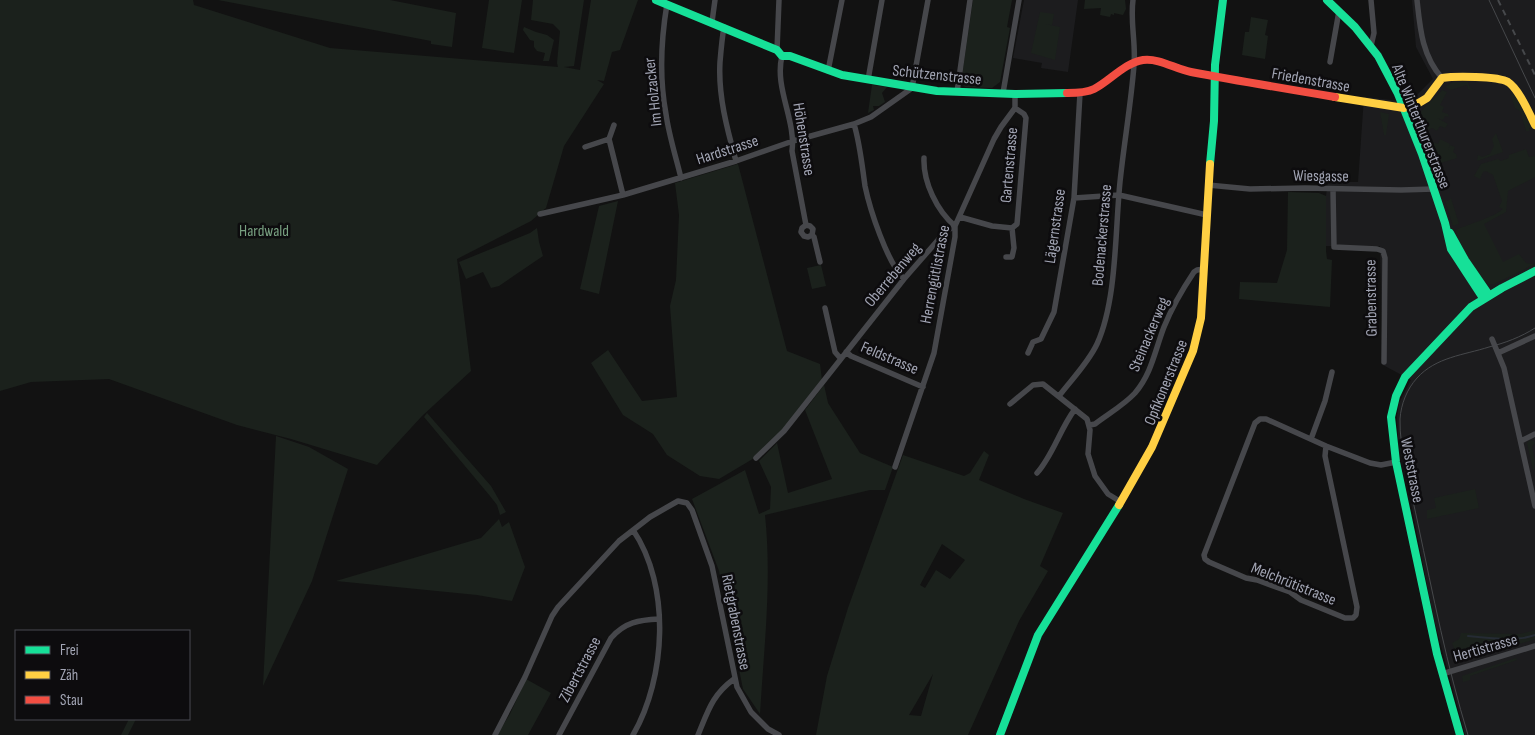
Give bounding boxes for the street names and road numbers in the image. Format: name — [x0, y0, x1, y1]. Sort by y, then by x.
street label: Im Holzacker — [640, 56, 667, 127]
street label: Schützenstrasse — [891, 61, 982, 90]
street label: Alte Winterthurerstrasse — [1387, 61, 1454, 192]
street label: Friedenstrasse — [1270, 64, 1351, 97]
street label: Höhenstrasse — [788, 101, 819, 177]
street label: Gartenstrasse — [997, 127, 1022, 204]
street label: Hardstrasse — [694, 131, 761, 169]
street label: Wiesgasse — [1293, 167, 1349, 186]
street label: Bodenackerstrasse — [1089, 184, 1116, 287]
street label: Lägernstrasse — [1041, 188, 1070, 265]
street label: Herrengütlistrasse — [917, 223, 954, 325]
street label: Oberrebenweg — [861, 239, 925, 311]
street label: Grabenstrasse — [1361, 259, 1382, 337]
street label: Steinackerweg — [1125, 294, 1174, 375]
street label: Opfikonerstrasse — [1141, 337, 1192, 428]
street label: Feldstrasse — [858, 338, 921, 379]
street label: Weststrasse — [1396, 436, 1427, 504]
street label: Melchrütistrasse — [1248, 559, 1339, 610]
street label: Rietgrabenstrasse — [717, 573, 754, 672]
street label: Hertistrasse — [1451, 630, 1520, 667]
street label: Zibertstrasse — [555, 634, 605, 706]

